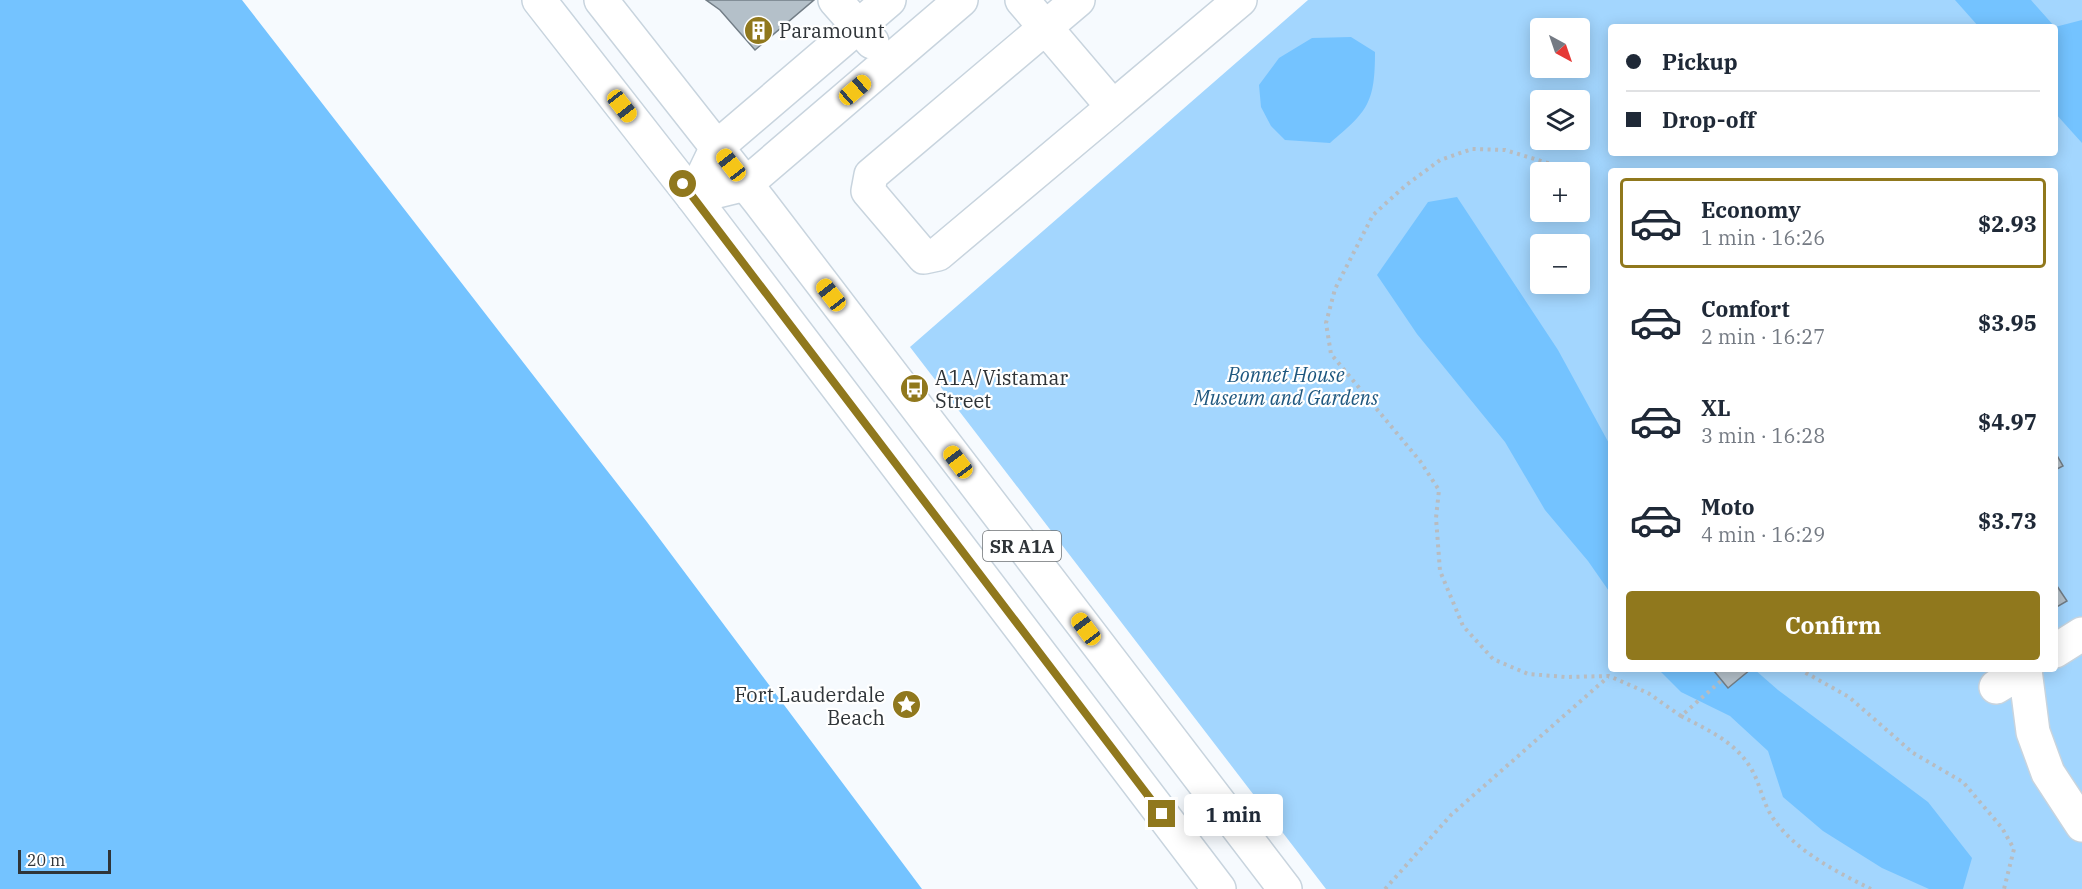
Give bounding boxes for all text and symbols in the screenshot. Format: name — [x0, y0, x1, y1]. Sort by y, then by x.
building icon: Paramount — [742, 14, 774, 46]
place label: Paramount — [779, 17, 884, 44]
north arrow — [1530, 18, 1590, 78]
map controls — [1530, 18, 1590, 294]
text: Pickup — [1662, 47, 1738, 76]
car — [836, 71, 874, 109]
car — [604, 86, 640, 126]
button: layers — [1530, 90, 1590, 150]
text: Drop-off — [1662, 105, 1756, 134]
car — [713, 145, 749, 185]
button: + — [1530, 162, 1590, 222]
route start — [669, 170, 696, 197]
text: Economy — [1701, 195, 1801, 224]
icon: car — [1629, 196, 1683, 250]
text: $2.93 — [1978, 209, 2037, 238]
text: 1 min · 16:26 — [1701, 224, 1825, 251]
button: − — [1530, 234, 1590, 294]
car — [813, 275, 849, 315]
text: Comfort — [1701, 294, 1790, 323]
icon: car — [1629, 295, 1683, 349]
text: $3.95 — [1978, 308, 2037, 337]
text: 2 min · 16:27 — [1701, 323, 1825, 350]
park label: Bonnet House Museum and Gardens — [1193, 361, 1379, 411]
place label: A1A/Vistamar Street — [935, 364, 1068, 414]
bus stop icon: A1A/Vistamar Street — [898, 372, 930, 404]
text: XL — [1701, 393, 1731, 422]
icon: car — [1629, 394, 1683, 448]
text: $4.97 — [1978, 407, 2037, 436]
text: 3 min · 16:28 — [1701, 422, 1825, 449]
car — [940, 442, 976, 482]
text: Moto — [1701, 492, 1755, 521]
icon: car — [1629, 493, 1683, 547]
text: $3.73 — [1978, 506, 2037, 535]
text: 4 min · 16:29 — [1701, 521, 1825, 548]
road number: SR A1A — [983, 531, 1061, 561]
button: Confirm — [1626, 591, 2040, 660]
car — [1068, 609, 1104, 649]
place label: Fort Lauderdale Beach — [735, 681, 885, 731]
place icon: Fort Lauderdale Beach — [890, 689, 922, 721]
callout: 1 min — [1183, 793, 1282, 835]
route end — [1148, 800, 1175, 827]
text: 1 min — [1206, 801, 1262, 828]
scale bar — [18, 847, 111, 874]
text: 20 m — [27, 850, 65, 870]

